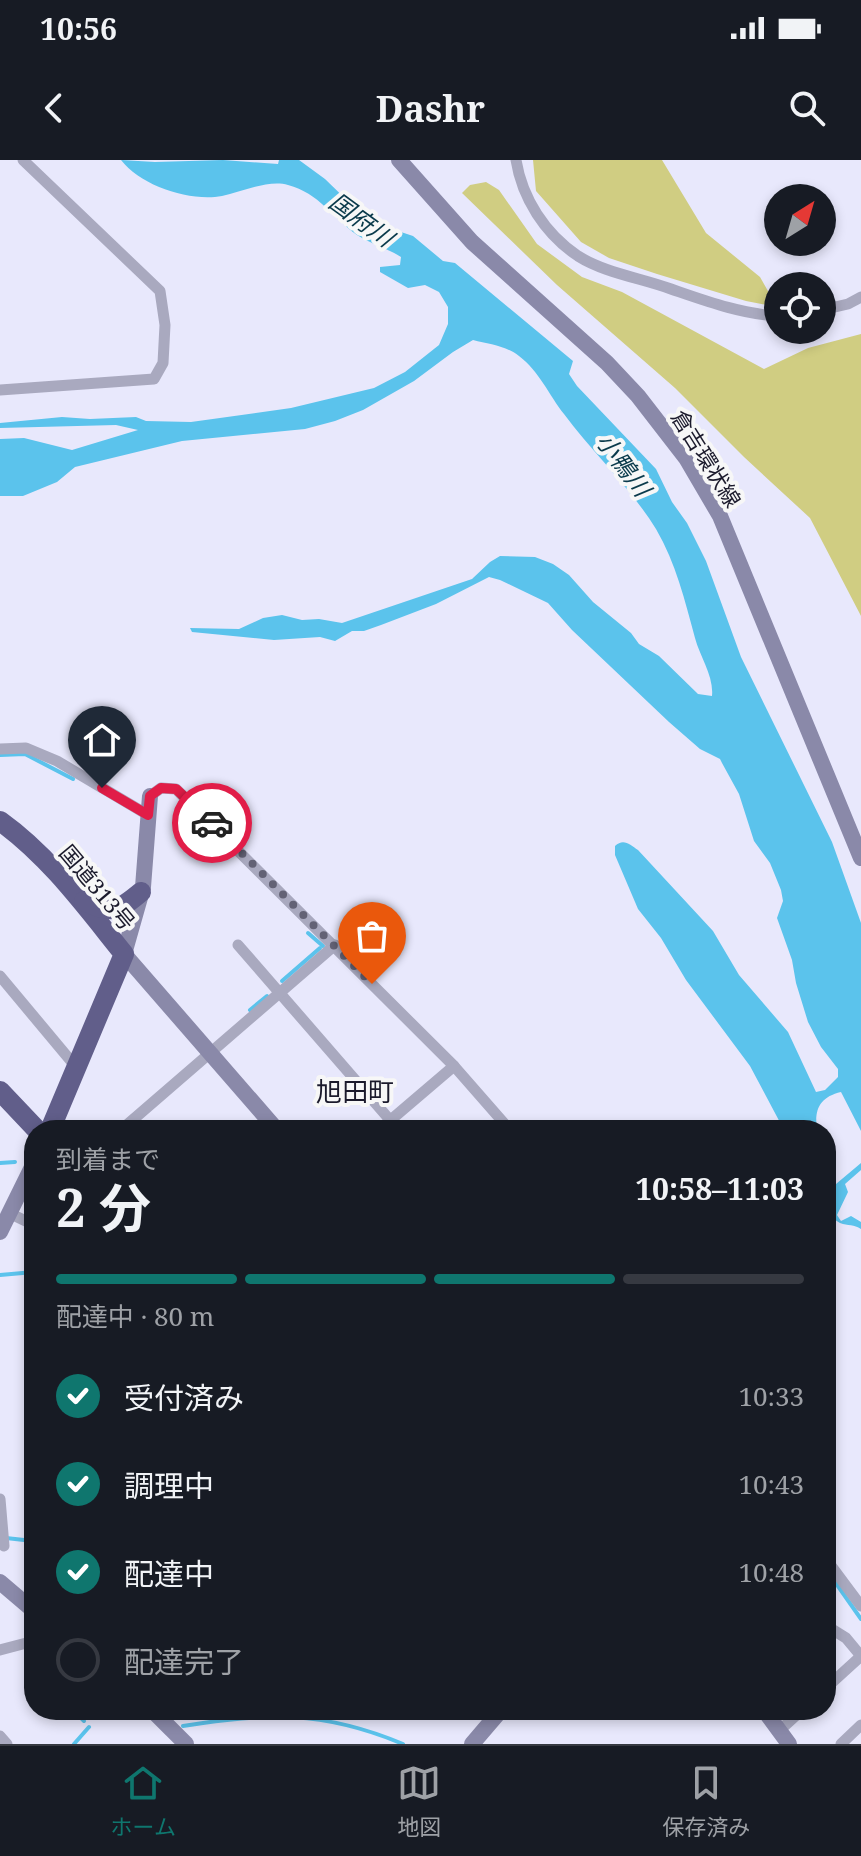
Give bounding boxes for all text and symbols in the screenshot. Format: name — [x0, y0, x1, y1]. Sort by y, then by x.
text: 10:56 — [40, 8, 117, 49]
text: Dashr — [376, 84, 485, 133]
icon: back — [32, 86, 76, 130]
icon: search — [785, 86, 829, 130]
water label: 国府川 — [323, 184, 403, 255]
north arrow — [764, 184, 836, 256]
map controls — [764, 184, 836, 344]
button: locate — [764, 272, 836, 344]
street label: 倉吉環状線 — [665, 403, 749, 513]
water label: 小鴨川 — [589, 425, 661, 505]
pin — [68, 706, 136, 788]
icon: home — [80, 718, 124, 762]
courier — [172, 783, 252, 863]
icon: car — [190, 801, 234, 845]
street label: 国道313号 — [53, 838, 143, 936]
pin — [338, 902, 406, 984]
icon: bag — [350, 914, 394, 958]
district label: 旭田町 — [316, 1073, 394, 1109]
text: 到着まで — [56, 1141, 160, 1177]
text: 10:58–11:03 — [635, 1168, 804, 1209]
text: 2 分 — [56, 1171, 151, 1242]
text: 配達中 · 80 m — [56, 1298, 214, 1334]
icon: check — [56, 1374, 100, 1418]
text: 受付済み — [124, 1377, 244, 1418]
text: 10:33 — [738, 1378, 804, 1414]
icon: check — [56, 1462, 100, 1506]
text: 調理中 — [124, 1465, 214, 1506]
text: 10:43 — [738, 1466, 804, 1502]
icon: check — [56, 1550, 100, 1594]
text: 配達中 — [124, 1553, 214, 1594]
text: 10:48 — [738, 1554, 804, 1590]
text: 配達完了 — [124, 1641, 244, 1682]
tab: ホーム — [111, 1761, 176, 1841]
tab: 地図 — [397, 1761, 441, 1841]
tab: 保存済み — [662, 1761, 750, 1841]

